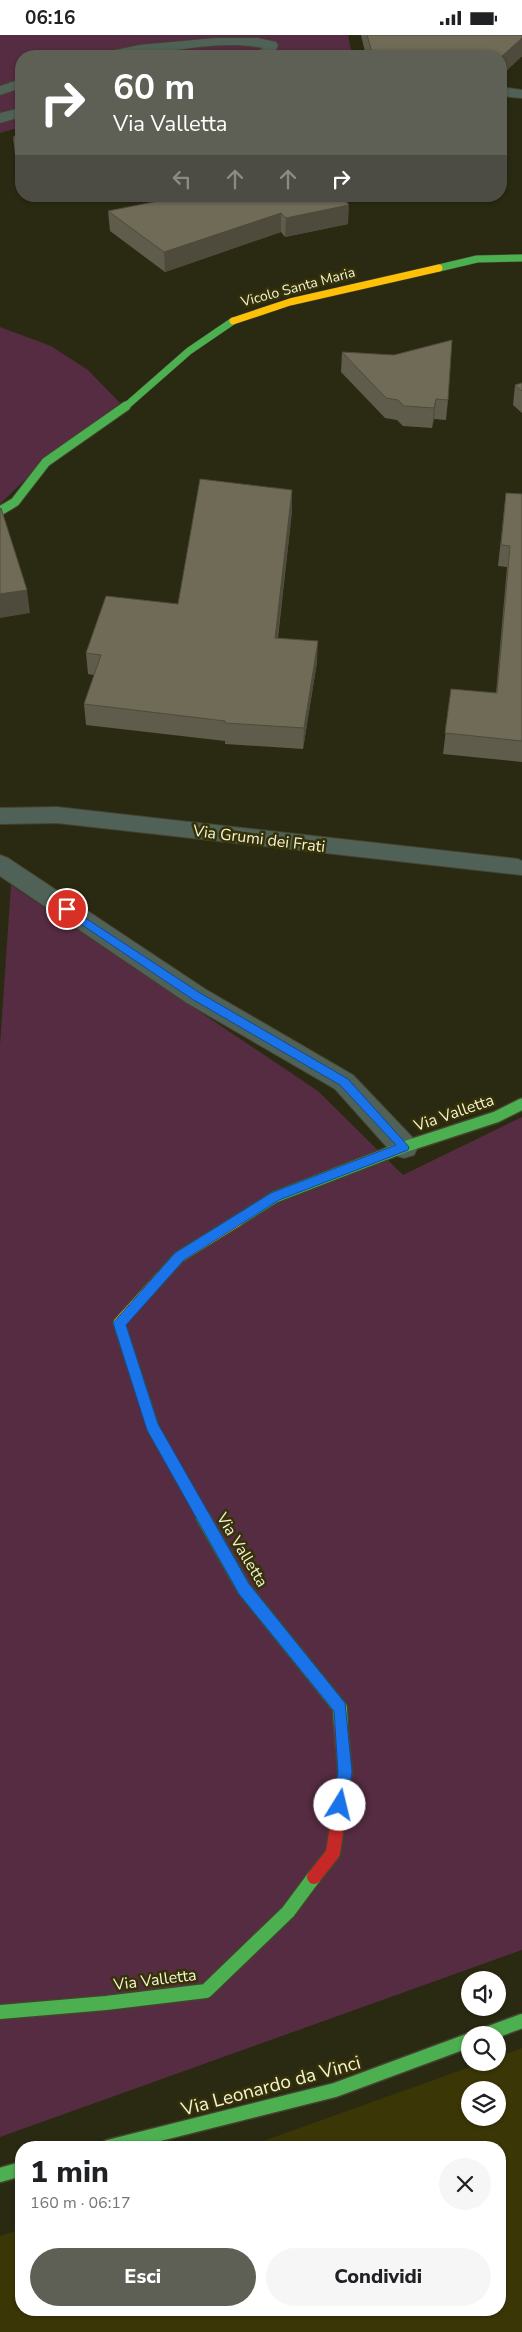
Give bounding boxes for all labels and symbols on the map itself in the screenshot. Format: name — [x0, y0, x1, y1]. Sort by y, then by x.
street label: Vicolo Santa Maria — [238, 263, 357, 312]
street label: Via Grumi dei Frati — [191, 820, 326, 858]
pin — [46, 888, 88, 930]
street label: Via Valletta — [410, 1089, 497, 1137]
street label: Via Valletta — [211, 1508, 273, 1591]
position arrow — [313, 1778, 365, 1830]
street label: Via Valletta — [111, 1964, 198, 1996]
street label: Via Leonardo da Vinci — [177, 2050, 364, 2123]

